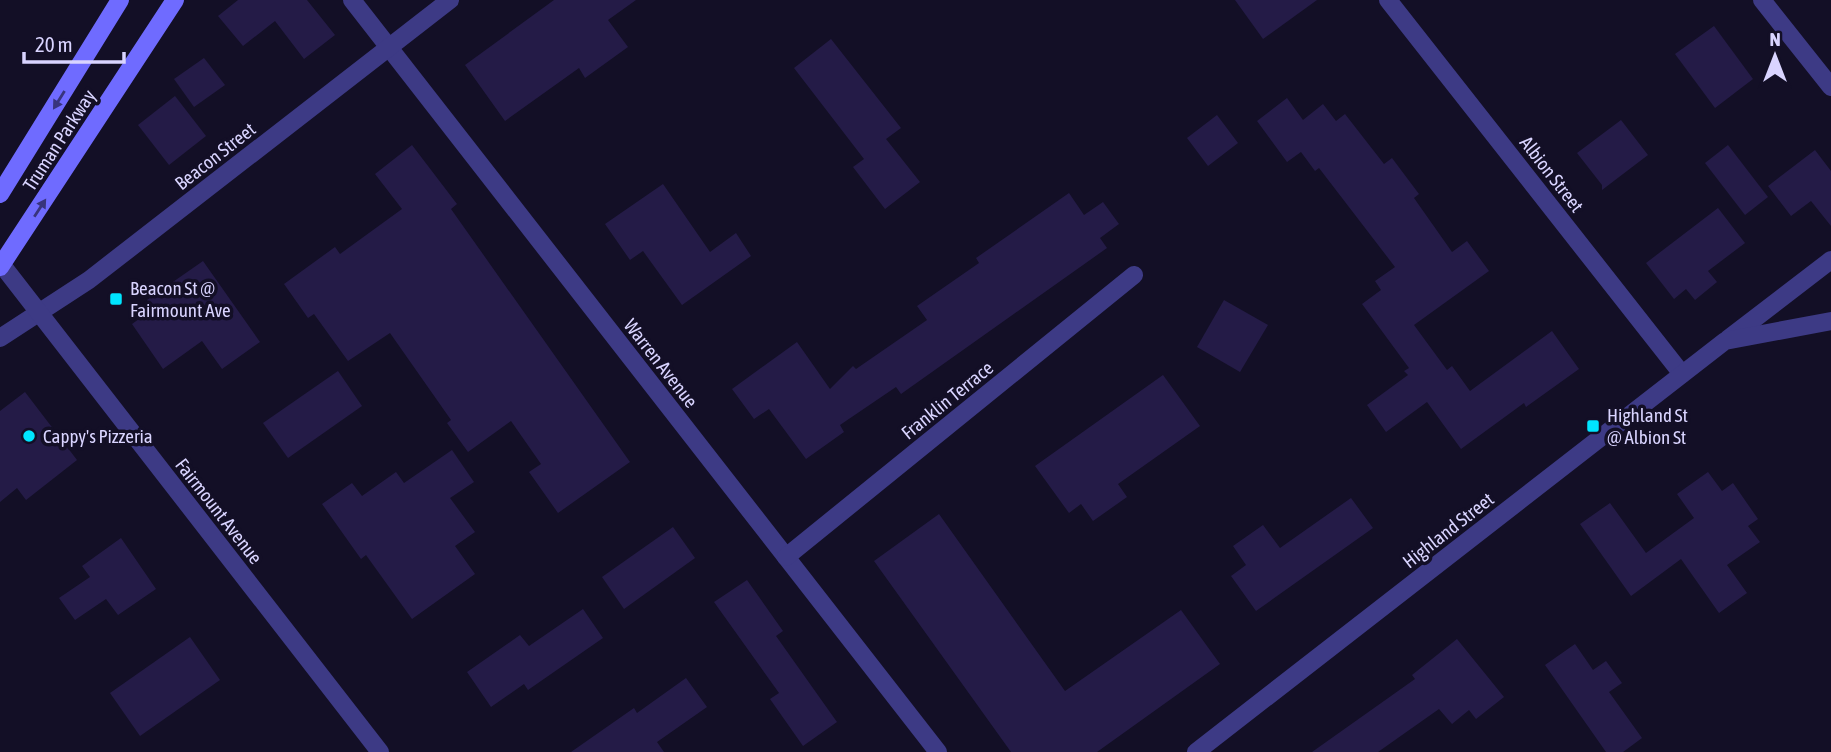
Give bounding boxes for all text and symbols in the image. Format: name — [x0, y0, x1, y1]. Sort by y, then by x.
scale bar — [24, 21, 124, 65]
north arrow — [1740, 21, 1810, 91]
text: N — [1769, 28, 1781, 50]
text: 20 m — [35, 32, 73, 56]
street label: Truman Parkway — [18, 85, 100, 195]
one-way arrow — [52, 90, 65, 109]
street label: Beacon Street — [170, 118, 260, 194]
street label: Albion Street — [1516, 132, 1588, 216]
one-way arrow — [33, 198, 46, 217]
place label: Beacon St @ Fairmount Ave — [130, 277, 231, 321]
marker: Beacon St @ Fairmount Ave — [108, 291, 124, 307]
street label: Warren Avenue — [620, 314, 702, 412]
street label: Franklin Terrace — [897, 356, 997, 444]
place label: Highland St @ Albion St — [1607, 404, 1688, 448]
marker: Highland St @ Albion St — [1585, 418, 1601, 434]
place label: Cappy's Pizzeria — [43, 425, 153, 447]
marker: Cappy's Pizzeria — [21, 428, 37, 444]
street label: Fairmount Avenue — [171, 454, 267, 568]
street label: Highland Street — [1398, 488, 1498, 572]

